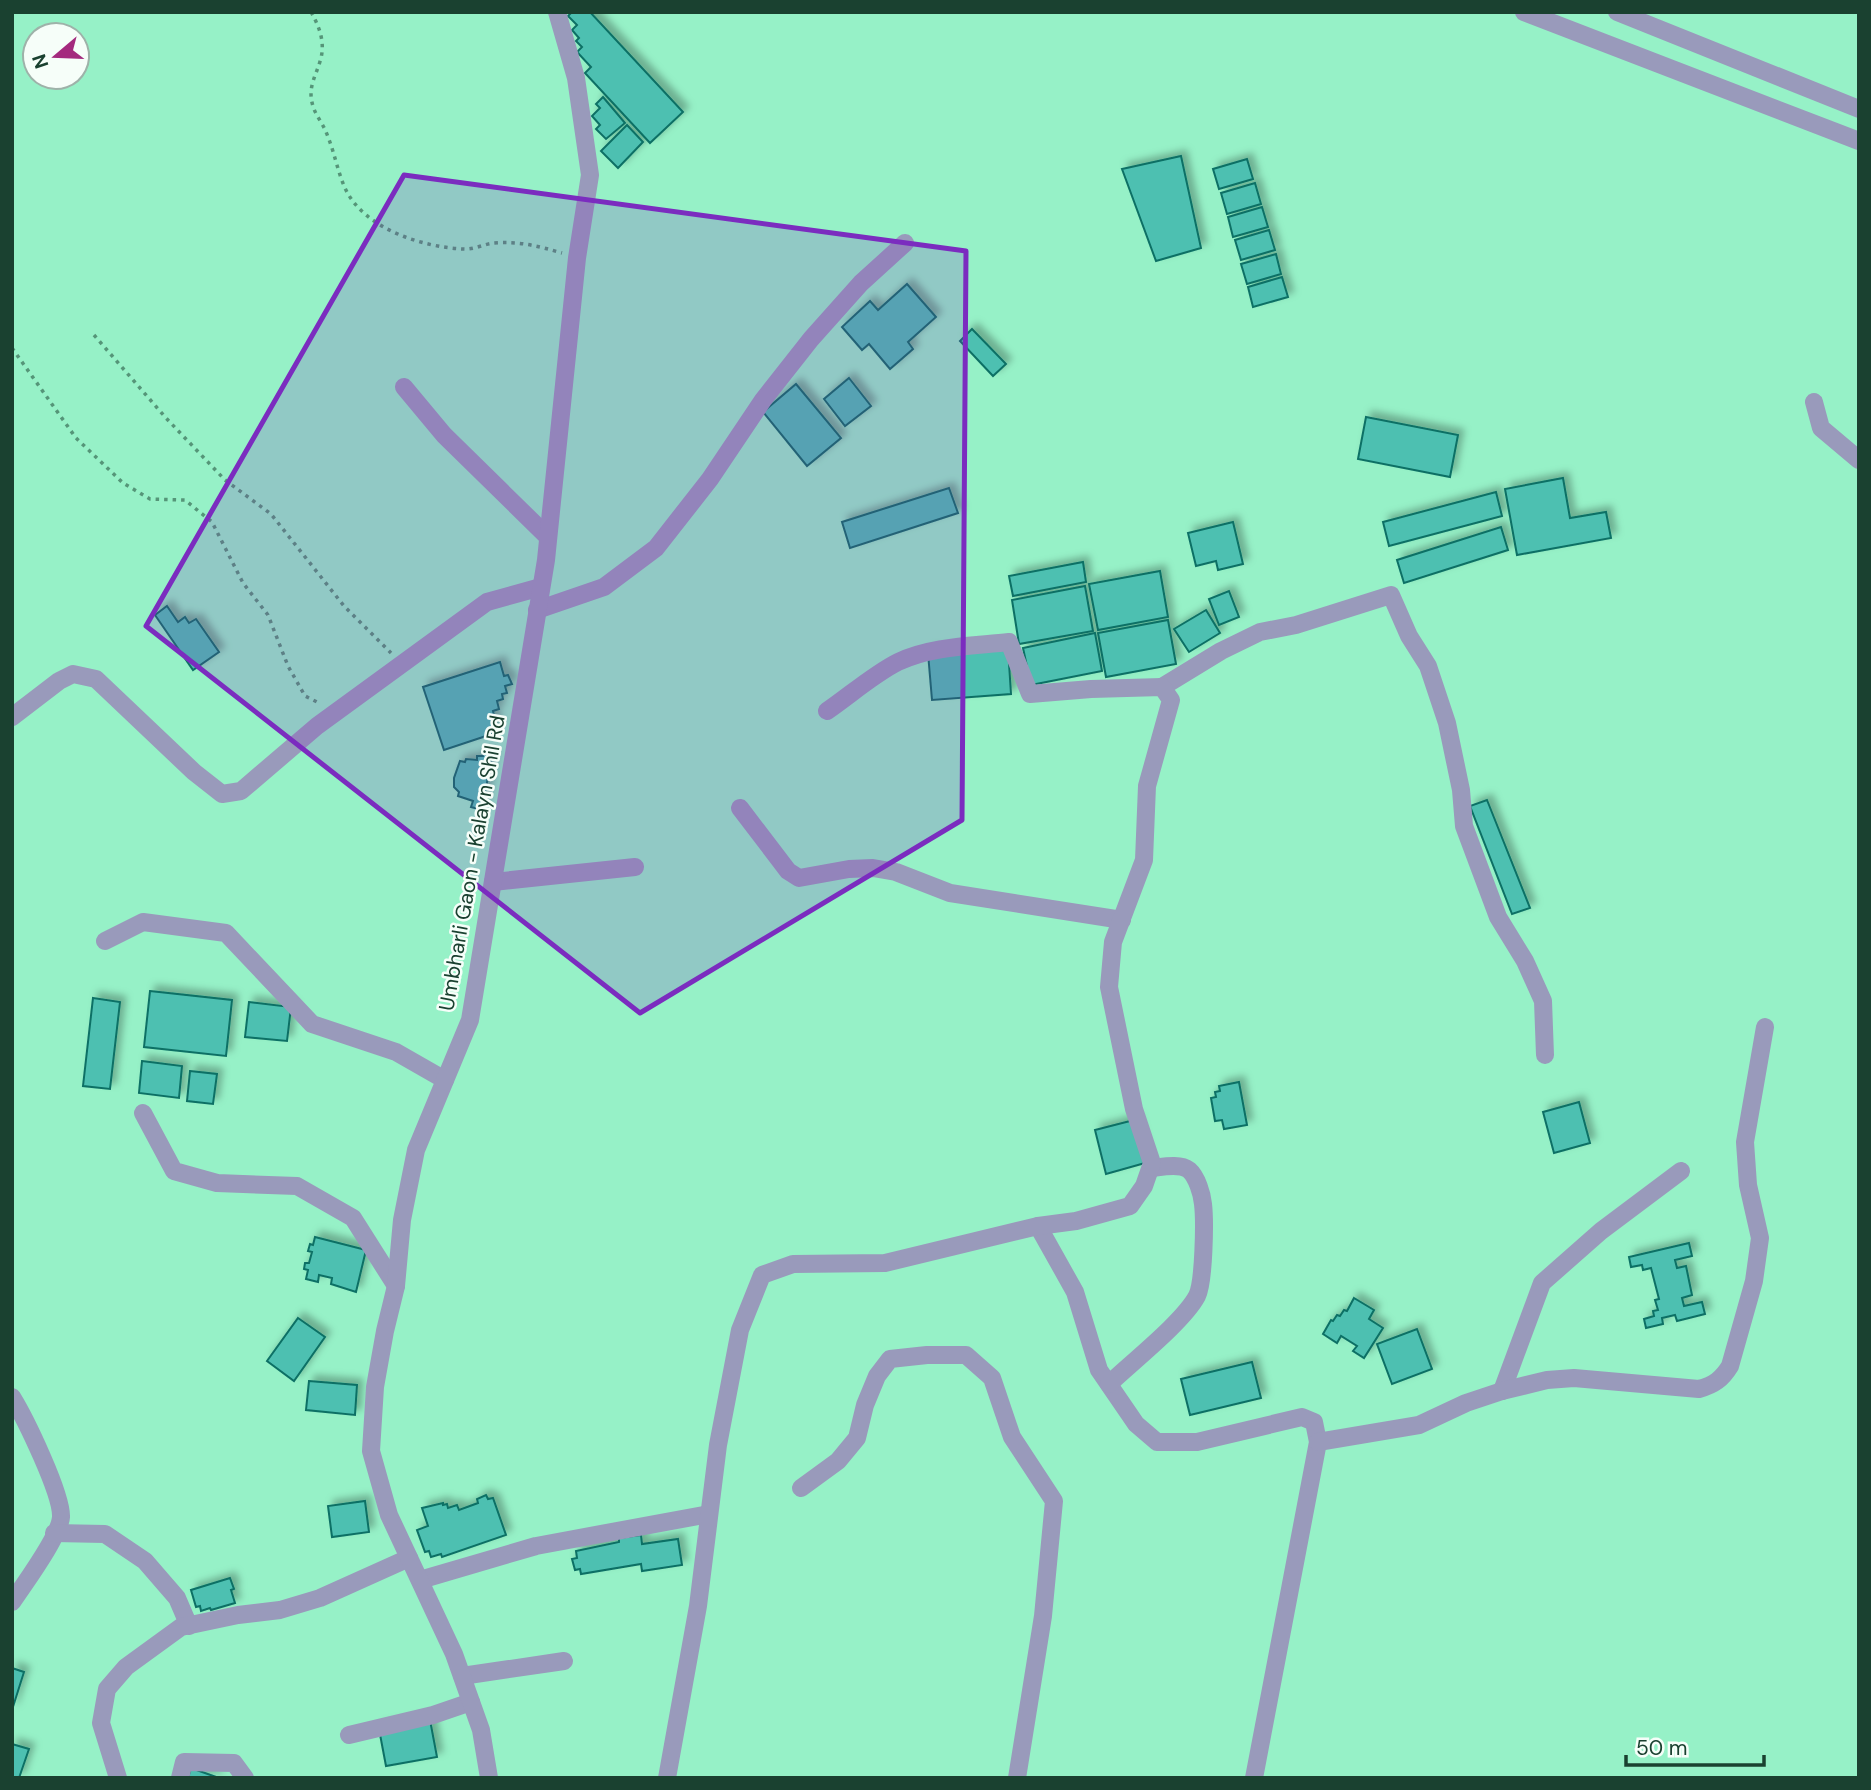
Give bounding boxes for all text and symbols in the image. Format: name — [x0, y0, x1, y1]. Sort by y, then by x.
north arrow — [21, 21, 91, 91]
text: N — [26, 51, 54, 72]
street label: Umbharli Gaon - Kalayn Shil Rd — [432, 713, 512, 1013]
scale bar — [1626, 1724, 1764, 1768]
text: 50 m — [1636, 1734, 1687, 1762]

